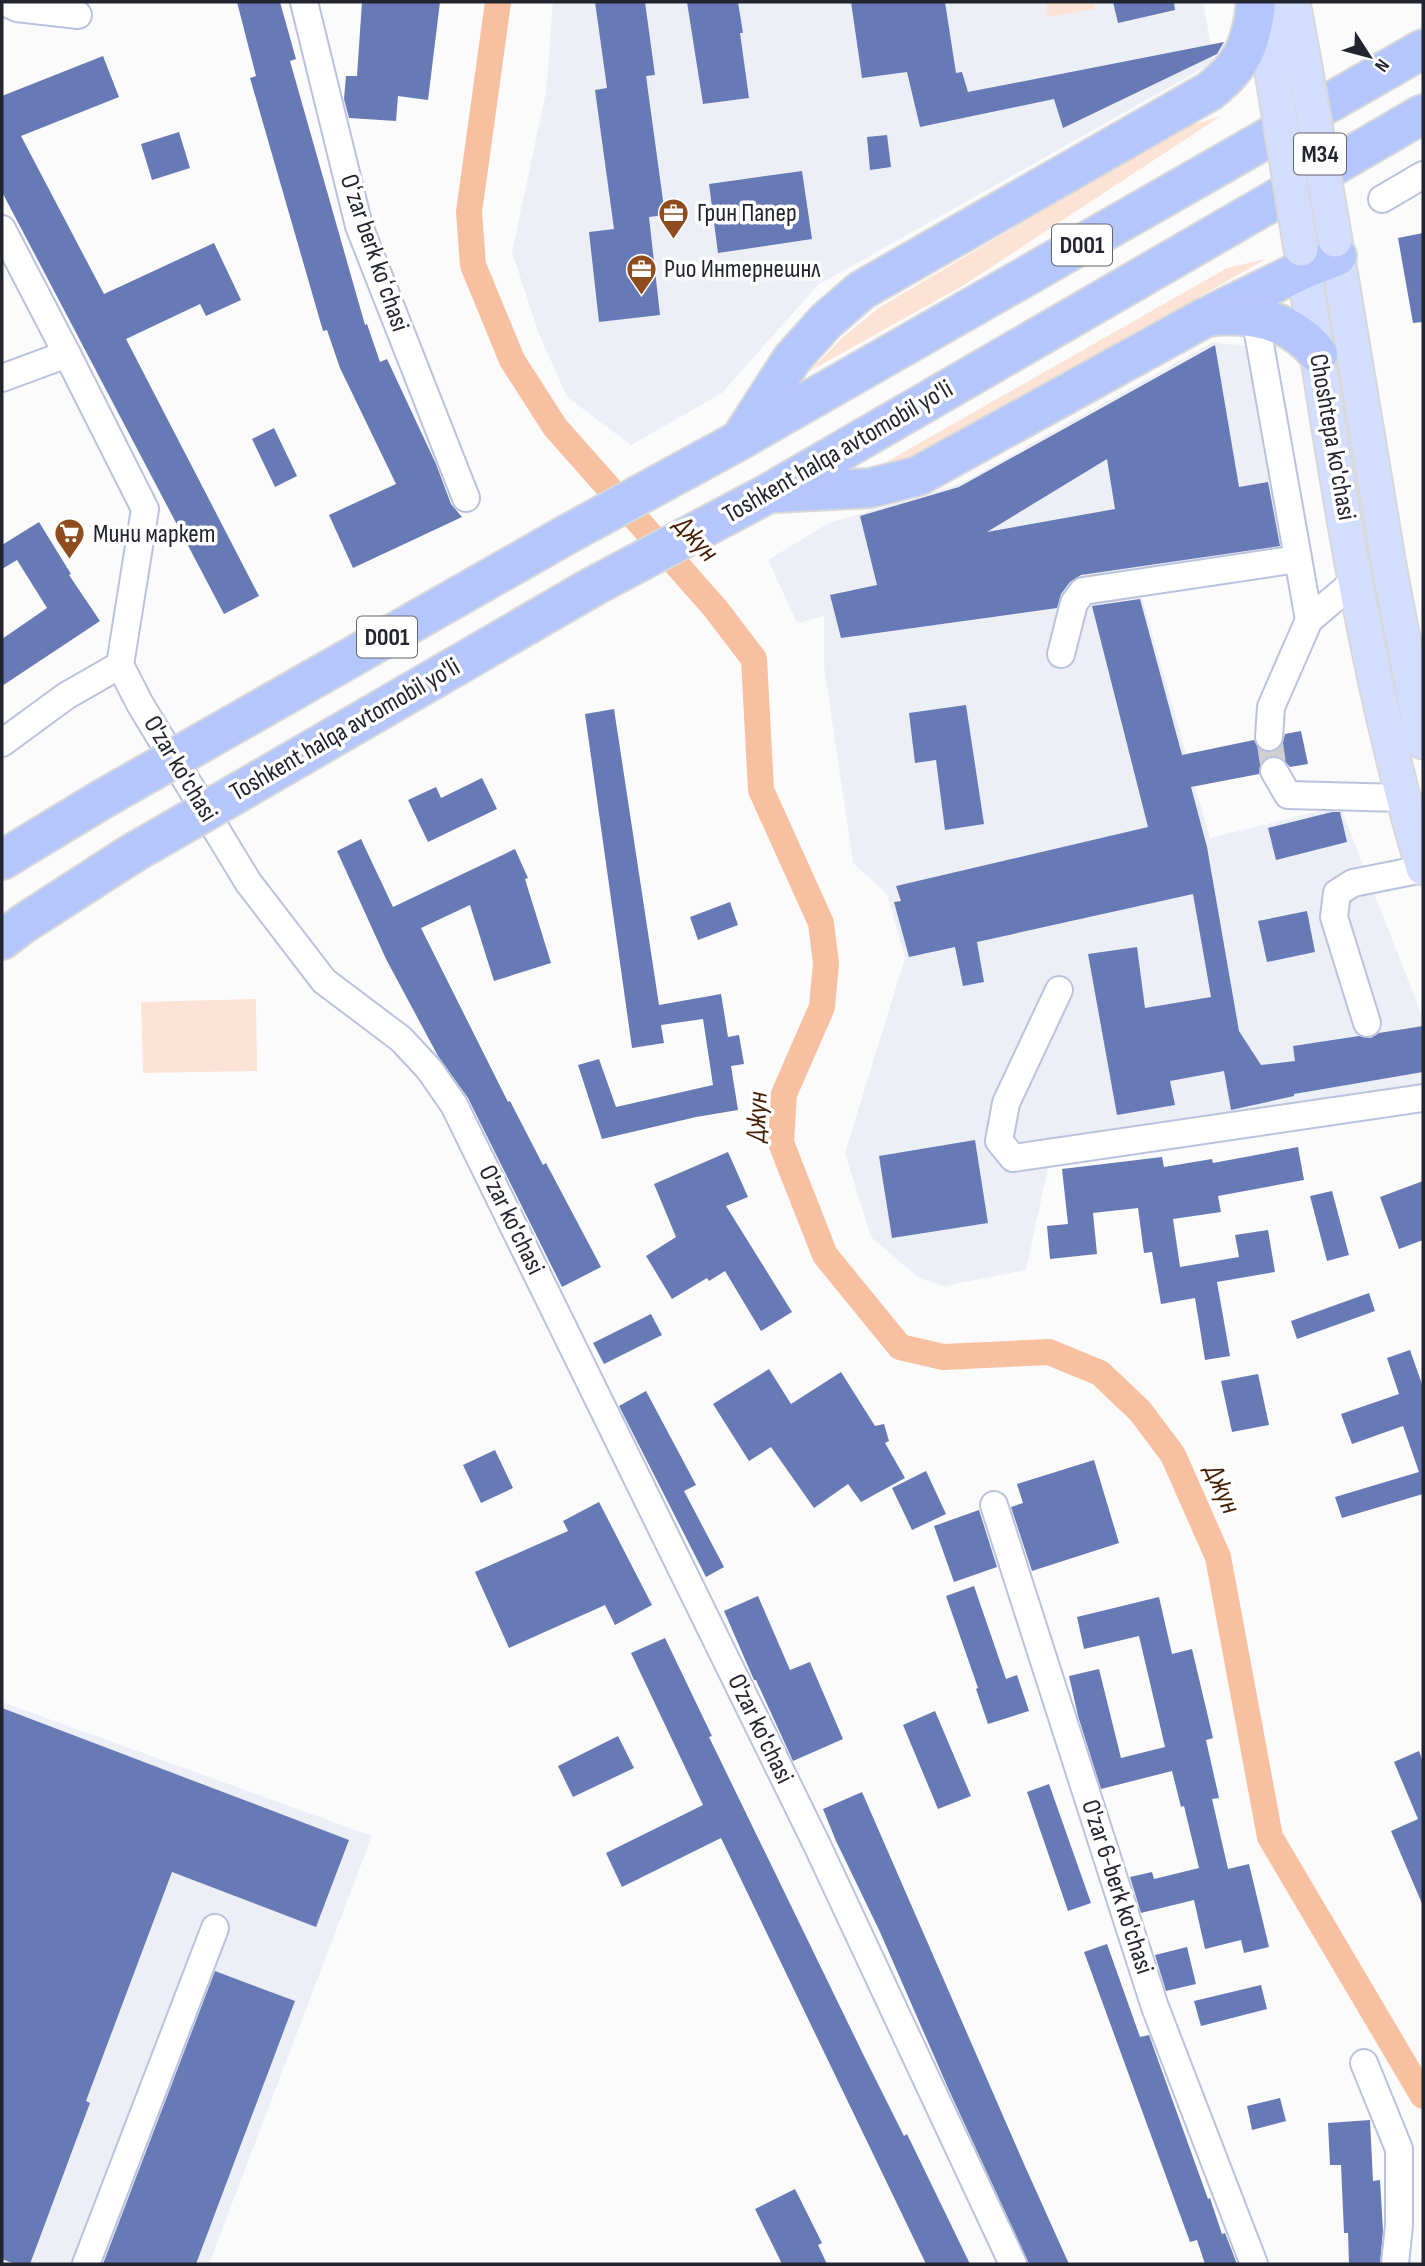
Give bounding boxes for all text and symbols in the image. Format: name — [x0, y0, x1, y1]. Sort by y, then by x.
north arrow — [1334, 21, 1404, 91]
text: N — [1369, 54, 1394, 76]
road number: M34 — [1294, 134, 1346, 174]
street label: Oʻzar berk koʻchasi — [333, 170, 415, 336]
office icon: Грин Папер — [657, 196, 691, 240]
place label: Грин Папер — [697, 198, 797, 229]
road number: D001 — [1052, 224, 1112, 266]
office icon: Рио Интернешнл — [624, 252, 658, 296]
place label: Рио Интернешнл — [664, 254, 821, 285]
street label: Choshtepa ko'chasi — [1302, 351, 1362, 523]
street label: Toshkent halqa avtomobil yo'li — [718, 374, 958, 530]
water label: Джун — [666, 508, 725, 569]
supermarket icon: Мини маркет — [53, 517, 87, 561]
place label: Мини маркет — [93, 519, 215, 550]
road number: D001 — [357, 616, 417, 658]
street label: Toshkent halqa avtomobil yo'li — [225, 652, 465, 808]
street label: O'zar ko'chasi — [136, 710, 224, 828]
water label: Джун — [739, 1090, 775, 1145]
street label: O'zar ko'chasi — [471, 1160, 551, 1280]
water label: Джун — [1196, 1457, 1248, 1519]
street label: O'zar ko'chasi — [720, 1669, 800, 1789]
street label: O'zar 6-berk ko'chasi — [1074, 1796, 1160, 1978]

